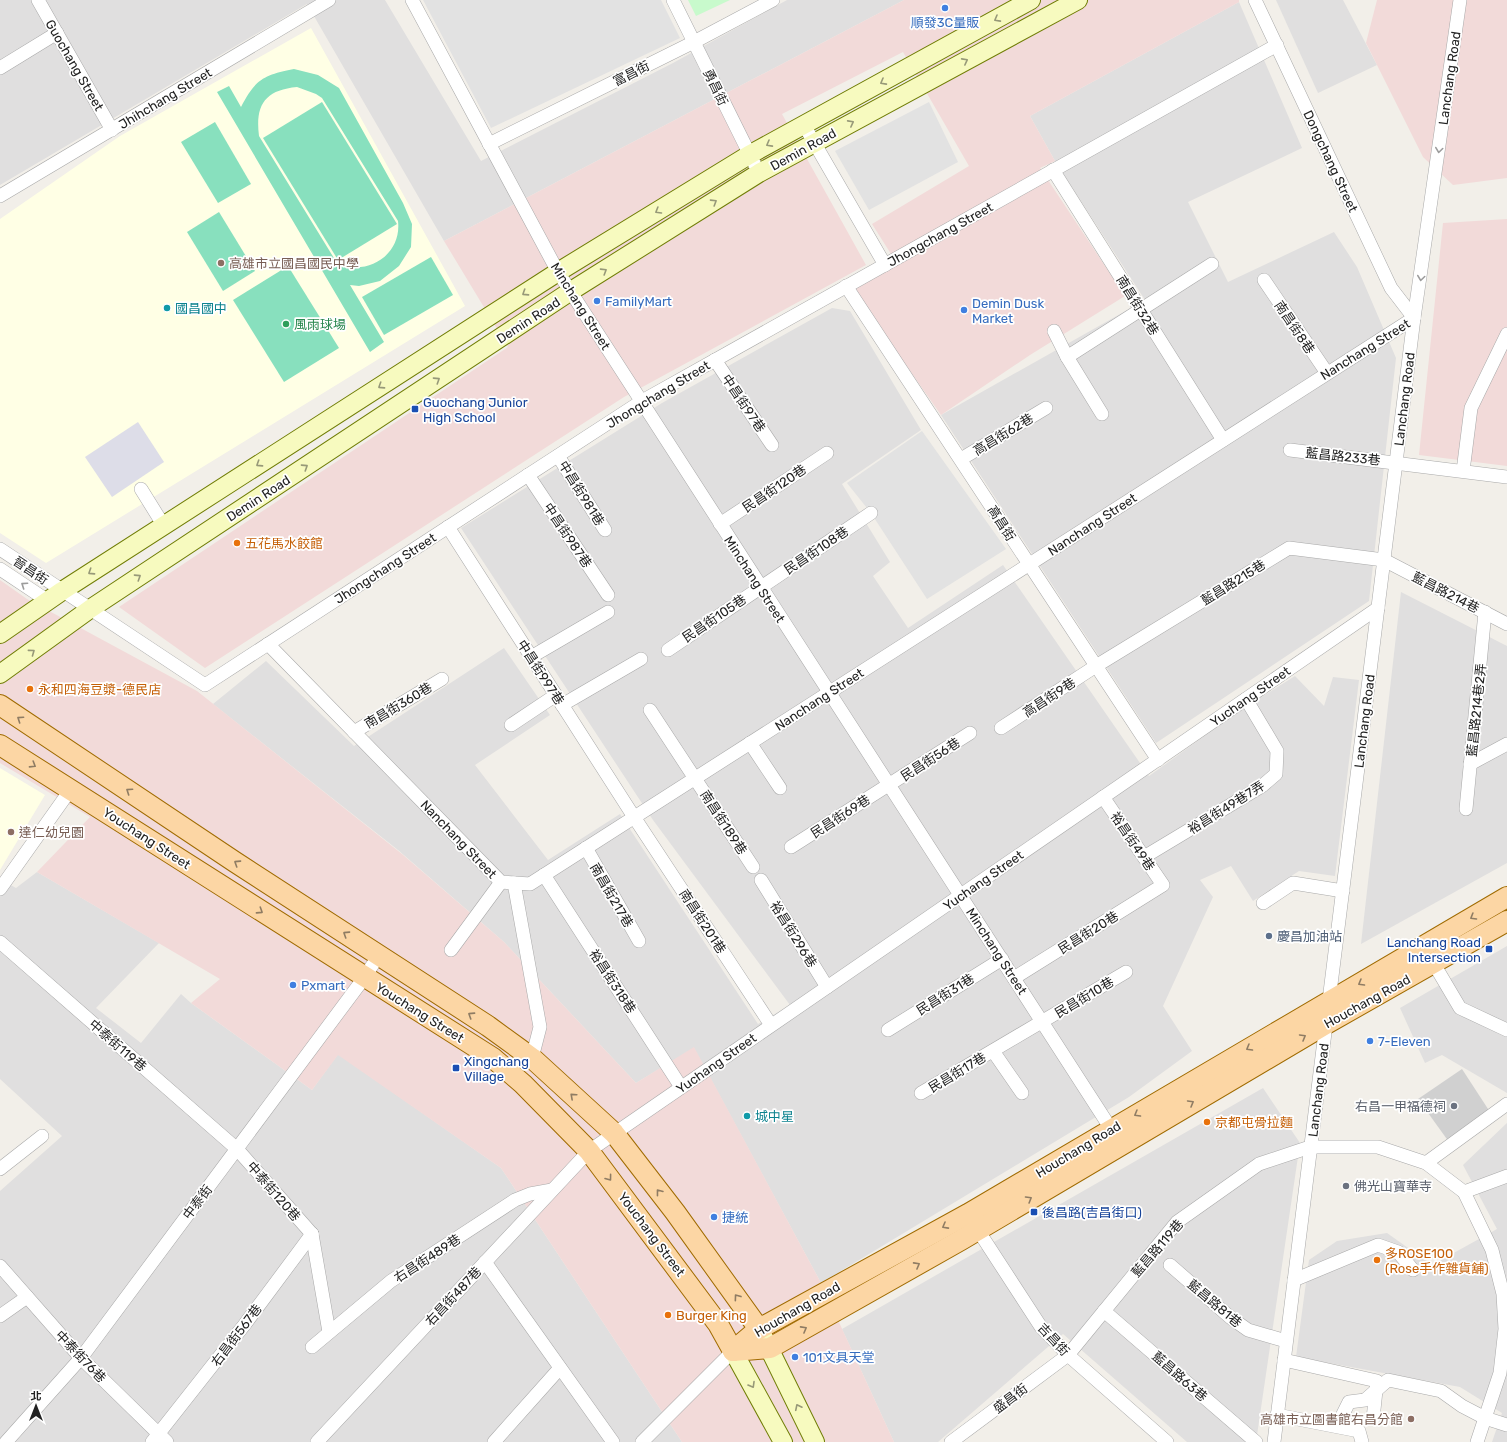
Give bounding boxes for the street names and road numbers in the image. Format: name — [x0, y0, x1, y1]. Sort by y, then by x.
street label: Guochang Street — [41, 17, 107, 114]
street label: Lanchang Road — [1436, 30, 1464, 126]
street label: 富昌街 — [610, 58, 652, 89]
street label: Jhihchang Street — [116, 65, 215, 133]
street label: 勇昌街 — [700, 66, 731, 108]
street label: Dongchang Street — [1299, 108, 1361, 215]
street label: Demin Road — [768, 125, 839, 174]
street label: Jhongchang Street — [885, 199, 996, 270]
street label: Minchang Street — [547, 260, 613, 353]
street label: 南昌街32巷 — [1113, 273, 1162, 338]
street label: Demin Road — [494, 294, 563, 347]
street label: 南昌街8巷 — [1272, 298, 1318, 356]
street label: Nanchang Street — [1318, 316, 1413, 384]
street label: Lanchang Road — [1391, 351, 1419, 447]
street label: Jhongchang Street — [604, 358, 713, 432]
street label: 中昌街97巷 — [719, 372, 768, 435]
street label: 高昌街62巷 — [970, 411, 1036, 458]
street label: 藍昌路233巷 — [1305, 445, 1381, 468]
street label: 中昌街981巷 — [556, 458, 607, 528]
street label: 民昌街120巷 — [740, 462, 809, 515]
street label: Demin Road — [224, 472, 293, 525]
street label: Nanchang Street — [1045, 490, 1140, 560]
street label: 中昌街987巷 — [540, 500, 595, 570]
street label: 高昌街 — [985, 503, 1018, 544]
street label: 民昌街108巷 — [781, 523, 851, 577]
street label: Jhongchang Street — [332, 530, 439, 608]
street label: Minchang Street — [720, 533, 788, 626]
street label: 晉昌街 — [10, 553, 51, 588]
street label: 藍昌路215巷 — [1198, 557, 1268, 608]
street label: 藍昌路214巷 — [1410, 569, 1482, 616]
street label: 民昌街105巷 — [680, 592, 749, 645]
street label: 中昌街997巷 — [514, 637, 567, 707]
street label: Yuchang Street — [1207, 663, 1294, 730]
street label: 藍昌路214巷2弄 — [1464, 663, 1489, 758]
street label: Nanchang Street — [772, 665, 867, 735]
street label: Lanchang Road — [1351, 673, 1379, 769]
street label: 高昌街9巷 — [1020, 675, 1078, 720]
street label: 南昌街360巷 — [362, 679, 435, 731]
street label: 民昌街56巷 — [898, 735, 963, 784]
street label: 裕昌街49巷7弄 — [1185, 778, 1267, 837]
street label: 南昌街189巷 — [697, 787, 750, 857]
street label: 民昌街69巷 — [808, 792, 873, 841]
street label: Nanchang Street — [417, 797, 500, 882]
street label: Youchang Street — [100, 805, 193, 873]
street label: 裕昌街49巷 — [1107, 809, 1158, 874]
street label: Yuchang Street — [940, 847, 1027, 914]
street label: 南昌街217巷 — [587, 860, 636, 930]
street label: 南昌街201巷 — [676, 886, 729, 956]
street label: 裕昌街296巷 — [767, 898, 820, 970]
street label: Minchang Street — [962, 905, 1030, 998]
street label: 民昌街20巷 — [1056, 908, 1121, 957]
street label: 裕昌街318巷 — [586, 946, 639, 1016]
street label: 民昌街31巷 — [914, 971, 977, 1018]
street label: Houchang Road — [1321, 971, 1414, 1032]
street label: 民昌街10巷 — [1052, 974, 1116, 1021]
street label: Youchang Street — [372, 979, 467, 1046]
street label: 中泰街119巷 — [86, 1016, 149, 1074]
street label: Yuchang Street — [673, 1030, 760, 1097]
street label: Lanchang Road — [1305, 1042, 1333, 1138]
street label: 民昌街17巷 — [926, 1049, 989, 1095]
street label: Houchang Road — [1033, 1118, 1124, 1182]
street label: 中泰街120巷 — [244, 1159, 303, 1224]
street label: 中泰街 — [180, 1182, 215, 1222]
street label: Youchang Street — [614, 1189, 688, 1280]
street label: 藍昌路119巷 — [1128, 1217, 1186, 1280]
street label: 右昌街489巷 — [391, 1231, 463, 1285]
street label: 右昌街487巷 — [422, 1264, 484, 1329]
street label: 藍昌路81巷 — [1185, 1276, 1245, 1330]
street label: Houchang Road — [752, 1279, 843, 1341]
street label: 右昌街567巷 — [208, 1301, 265, 1369]
street label: 吉昌街 — [1035, 1320, 1072, 1359]
street label: 中泰街76巷 — [52, 1327, 109, 1385]
street label: 藍昌路63巷 — [1149, 1349, 1210, 1404]
street label: 盛昌街 — [990, 1381, 1030, 1416]

